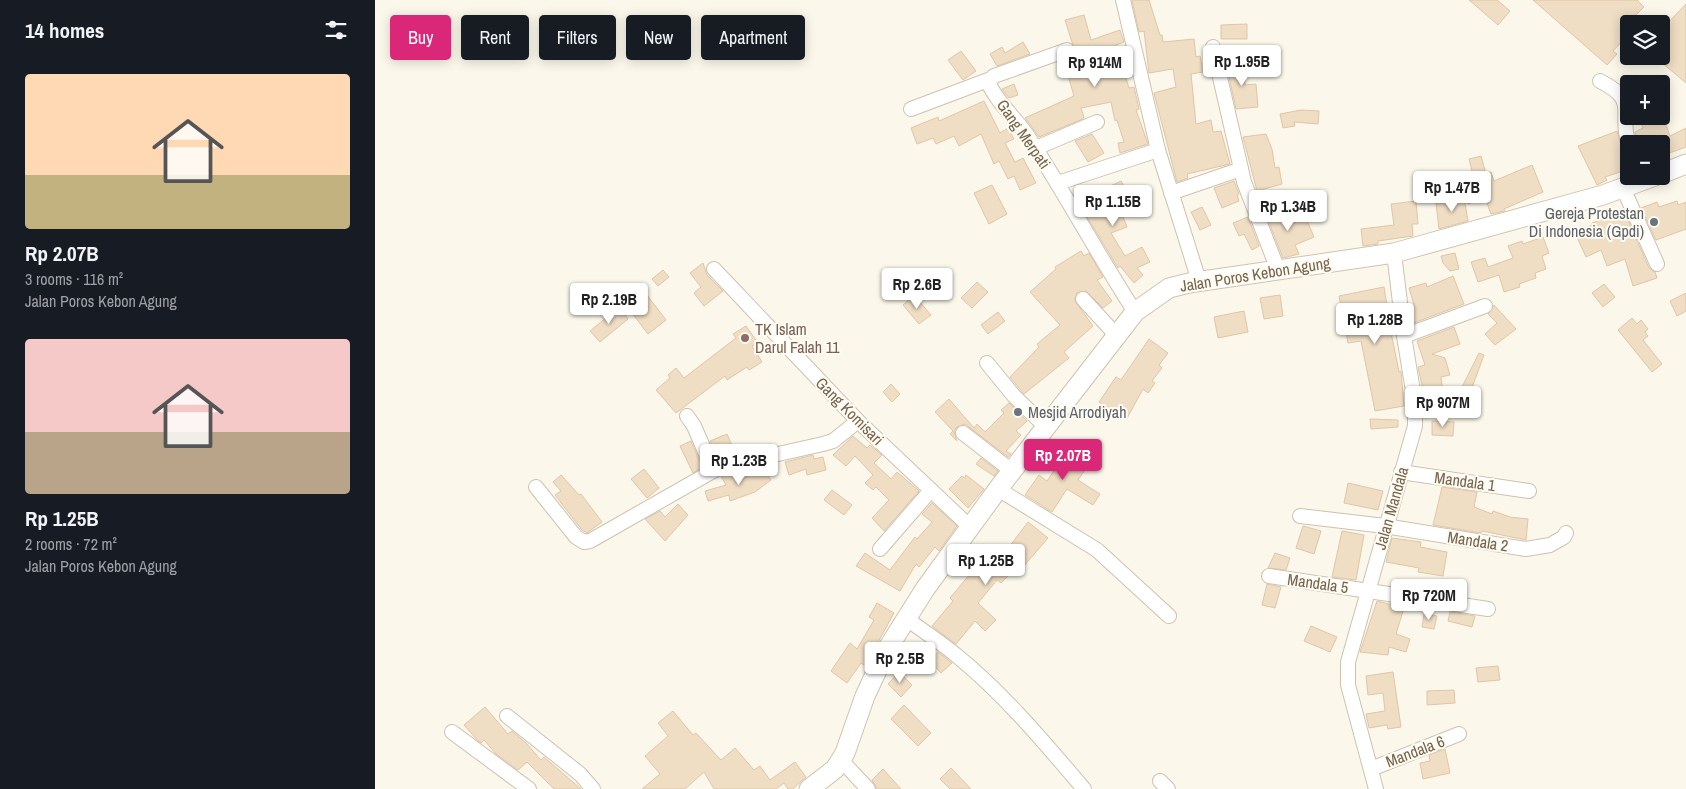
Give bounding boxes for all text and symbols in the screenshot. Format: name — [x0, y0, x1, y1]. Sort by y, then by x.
chip: Buy — [390, 15, 451, 60]
chip: Rent — [461, 15, 529, 60]
chip: Filters — [539, 15, 616, 60]
chip: New — [626, 15, 691, 60]
chip: Apartment — [701, 15, 805, 60]
map controls — [1620, 15, 1670, 185]
button: layers — [1620, 15, 1670, 65]
text: 14 homes — [25, 16, 104, 45]
icon: filters — [322, 16, 350, 44]
pin: Rp 1.95B — [1190, 44, 1294, 87]
pin: Rp 914M — [1049, 46, 1141, 88]
text: Rp 1.95B — [1214, 50, 1270, 72]
text: Rp 914M — [1068, 51, 1122, 73]
button: + — [1620, 75, 1670, 125]
street label: Gang Merpati — [992, 95, 1056, 173]
icon: home — [143, 106, 233, 196]
button: − — [1620, 135, 1670, 185]
pin: Rp 1.47B — [1400, 170, 1504, 213]
text: Rp 1.47B — [1424, 176, 1480, 198]
pin: Rp 1.15B — [1061, 184, 1165, 227]
text: Rp 1.15B — [1085, 190, 1141, 212]
pin: Rp 1.34B — [1236, 190, 1340, 232]
text: Rp 1.34B — [1260, 195, 1316, 217]
place label: Gereja Protestan Di Indonesia (Gpdi) — [1529, 202, 1644, 242]
marker: Gereja Protestan Di Indonesia (Gpdi) — [1648, 216, 1660, 228]
text: Rp 2.07B — [25, 239, 99, 268]
street label: Jalan Poros Kebon Agung — [1178, 251, 1332, 297]
text: 3 rooms · 116 m² — [25, 268, 123, 290]
pin: Rp 2.6B — [871, 268, 963, 310]
text: Rp 2.6B — [893, 273, 941, 295]
pin: Rp 2.19B — [557, 282, 661, 325]
text: Rp 2.19B — [581, 288, 637, 310]
text: Jalan Poros Kebon Agung — [25, 290, 177, 312]
pin: Rp 1.28B — [1323, 302, 1427, 345]
text: Rp 1.28B — [1347, 308, 1403, 330]
place label: TK Islam Darul Falah 11 — [755, 318, 840, 358]
marker: TK Islam Darul Falah 11 — [739, 332, 751, 344]
icon: home — [143, 371, 233, 461]
street label: Gang Komisari — [811, 372, 889, 450]
pin: Rp 907M — [1397, 386, 1489, 428]
text: Rp 907M — [1416, 391, 1470, 413]
place label: Mesjid Arrodiyah — [1028, 401, 1126, 423]
marker: Mesjid Arrodiyah — [1012, 406, 1024, 418]
pin: Rp 2.07B — [1011, 438, 1115, 481]
pin: Rp 1.23B — [687, 444, 791, 486]
text: Rp 2.07B — [1035, 444, 1091, 466]
text: Rp 1.23B — [711, 449, 767, 471]
street label: Jalan Mandala — [1369, 463, 1414, 552]
street label: Mandala 1 — [1433, 466, 1498, 496]
text: Rp 1.25B — [25, 504, 99, 533]
street label: Mandala 2 — [1446, 525, 1510, 557]
text: 2 rooms · 72 m² — [25, 533, 117, 555]
pin: Rp 1.25B — [934, 544, 1038, 586]
text: Rp 1.25B — [958, 549, 1014, 571]
text: Jalan Poros Kebon Agung — [25, 555, 177, 577]
street label: Mandala 5 — [1286, 568, 1350, 598]
pin: Rp 720M — [1383, 578, 1475, 621]
text: Rp 720M — [1402, 584, 1456, 606]
pin: Rp 2.5B — [854, 642, 946, 684]
text: Rp 2.5B — [876, 647, 924, 669]
street label: Mandala 6 — [1382, 730, 1448, 772]

